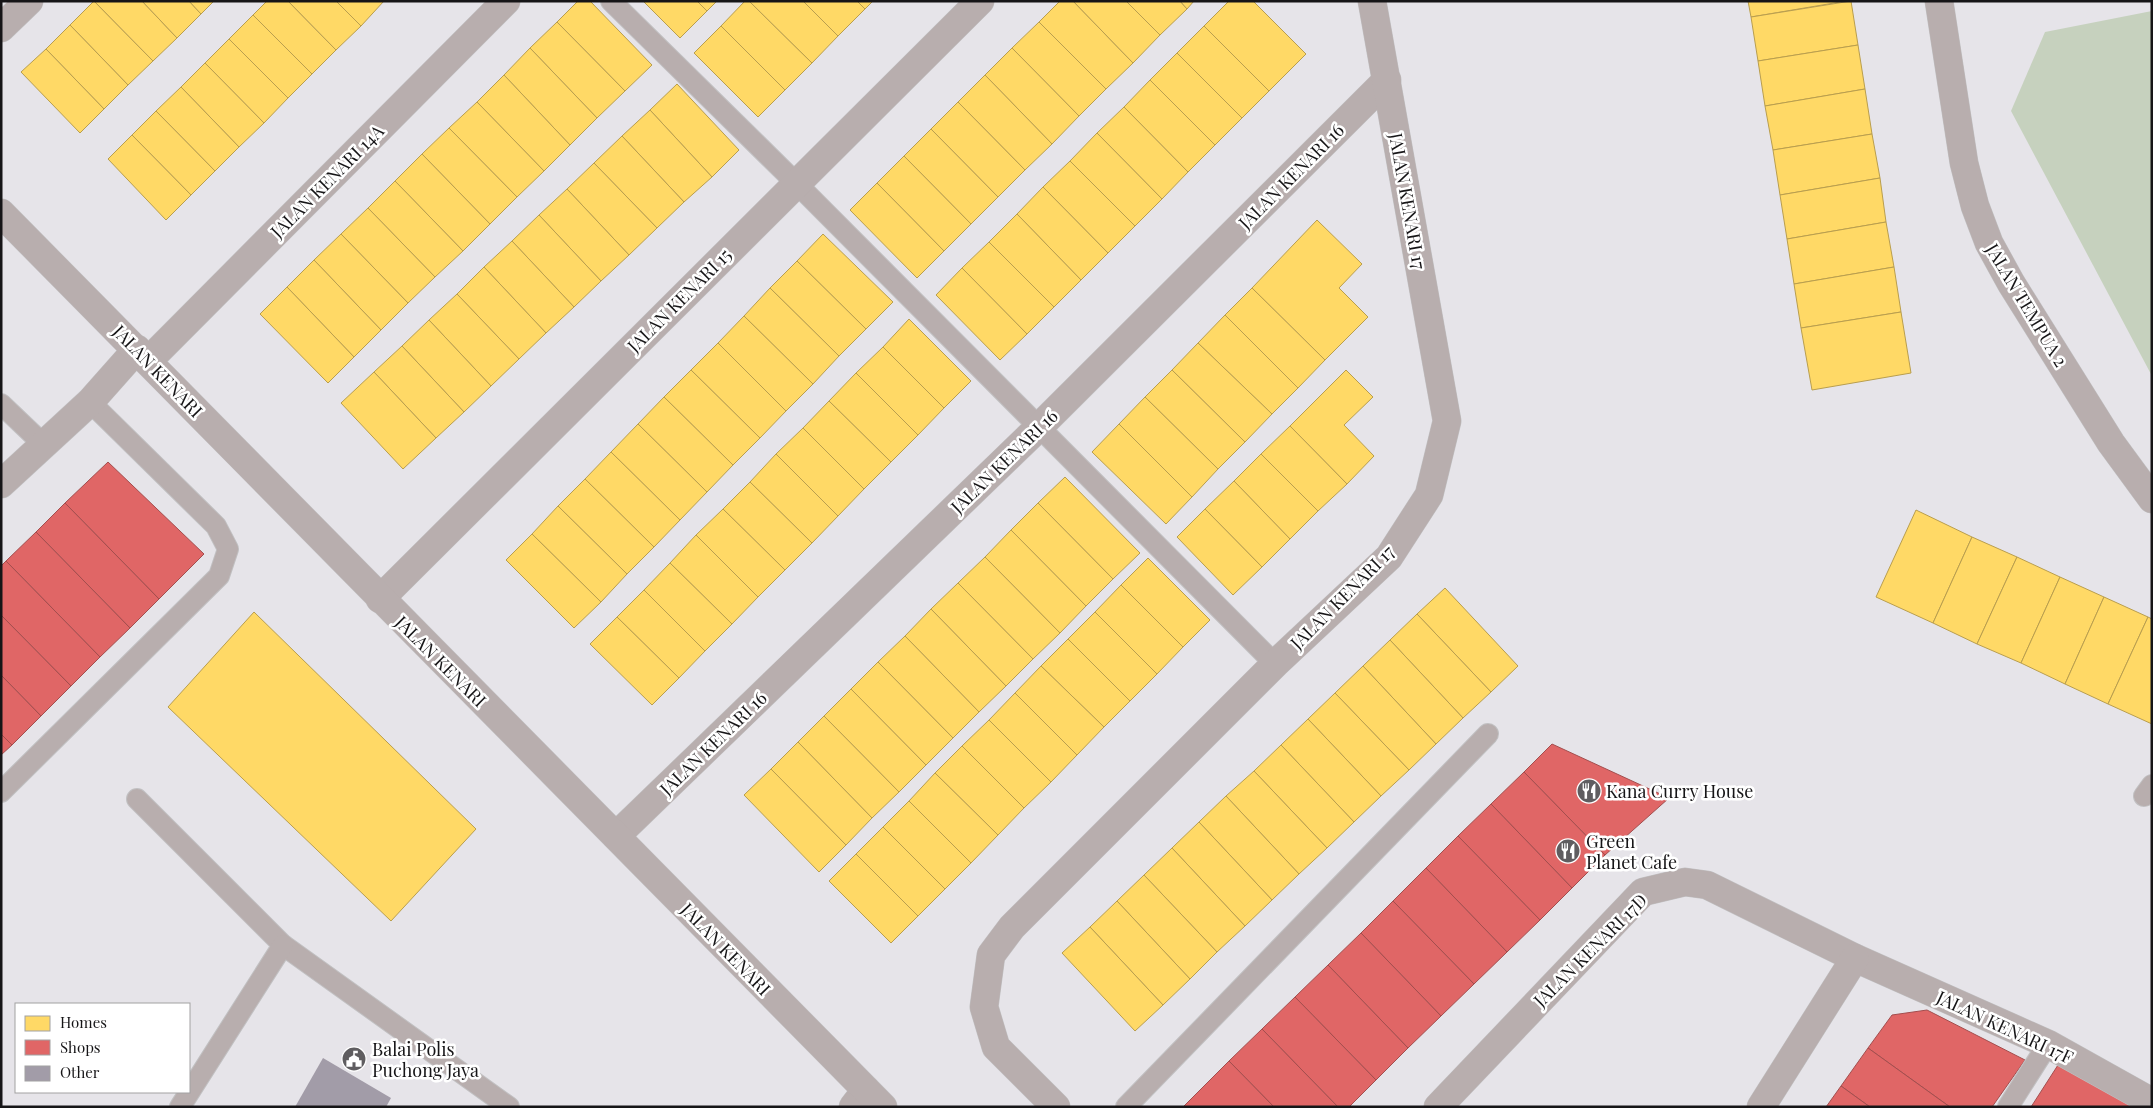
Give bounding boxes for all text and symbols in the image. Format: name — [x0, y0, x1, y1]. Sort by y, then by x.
street label: JALAN KENARI 16 — [1232, 118, 1349, 235]
street label: JALAN KENARI 14A — [264, 119, 389, 244]
street label: JALAN KENARI 17 — [1384, 130, 1432, 272]
street label: JALAN TEMPUA 2 — [1980, 238, 2073, 371]
street label: JALAN KENARI 15 — [621, 243, 736, 358]
street label: JALAN KENARI — [107, 319, 208, 422]
street label: JALAN KENARI 16 — [945, 404, 1063, 519]
street label: JALAN KENARI 17 — [1284, 539, 1400, 655]
street label: JALAN KENARI — [390, 610, 492, 712]
street label: JALAN KENARI 16 — [654, 686, 772, 801]
restaurant icon: Kana Curry House — [1576, 778, 1602, 804]
place label: Kana Curry House — [1606, 779, 1753, 803]
place label: Green Planet Cafe — [1586, 829, 1677, 874]
restaurant icon: Green Planet Cafe — [1555, 838, 1581, 864]
street label: JALAN KENARI 17D — [1527, 888, 1652, 1013]
street label: JALAN KENARI — [675, 897, 776, 1000]
street label: JALAN KENARI 17F — [1932, 984, 2077, 1069]
legend — [15, 1003, 190, 1093]
text: Homes — [60, 1012, 107, 1032]
text: Shops — [60, 1037, 101, 1057]
place label: Balai Polis Puchong Jaya — [372, 1037, 479, 1082]
public building icon: Balai Polis Puchong Jaya — [341, 1046, 367, 1072]
text: Other — [60, 1062, 100, 1082]

